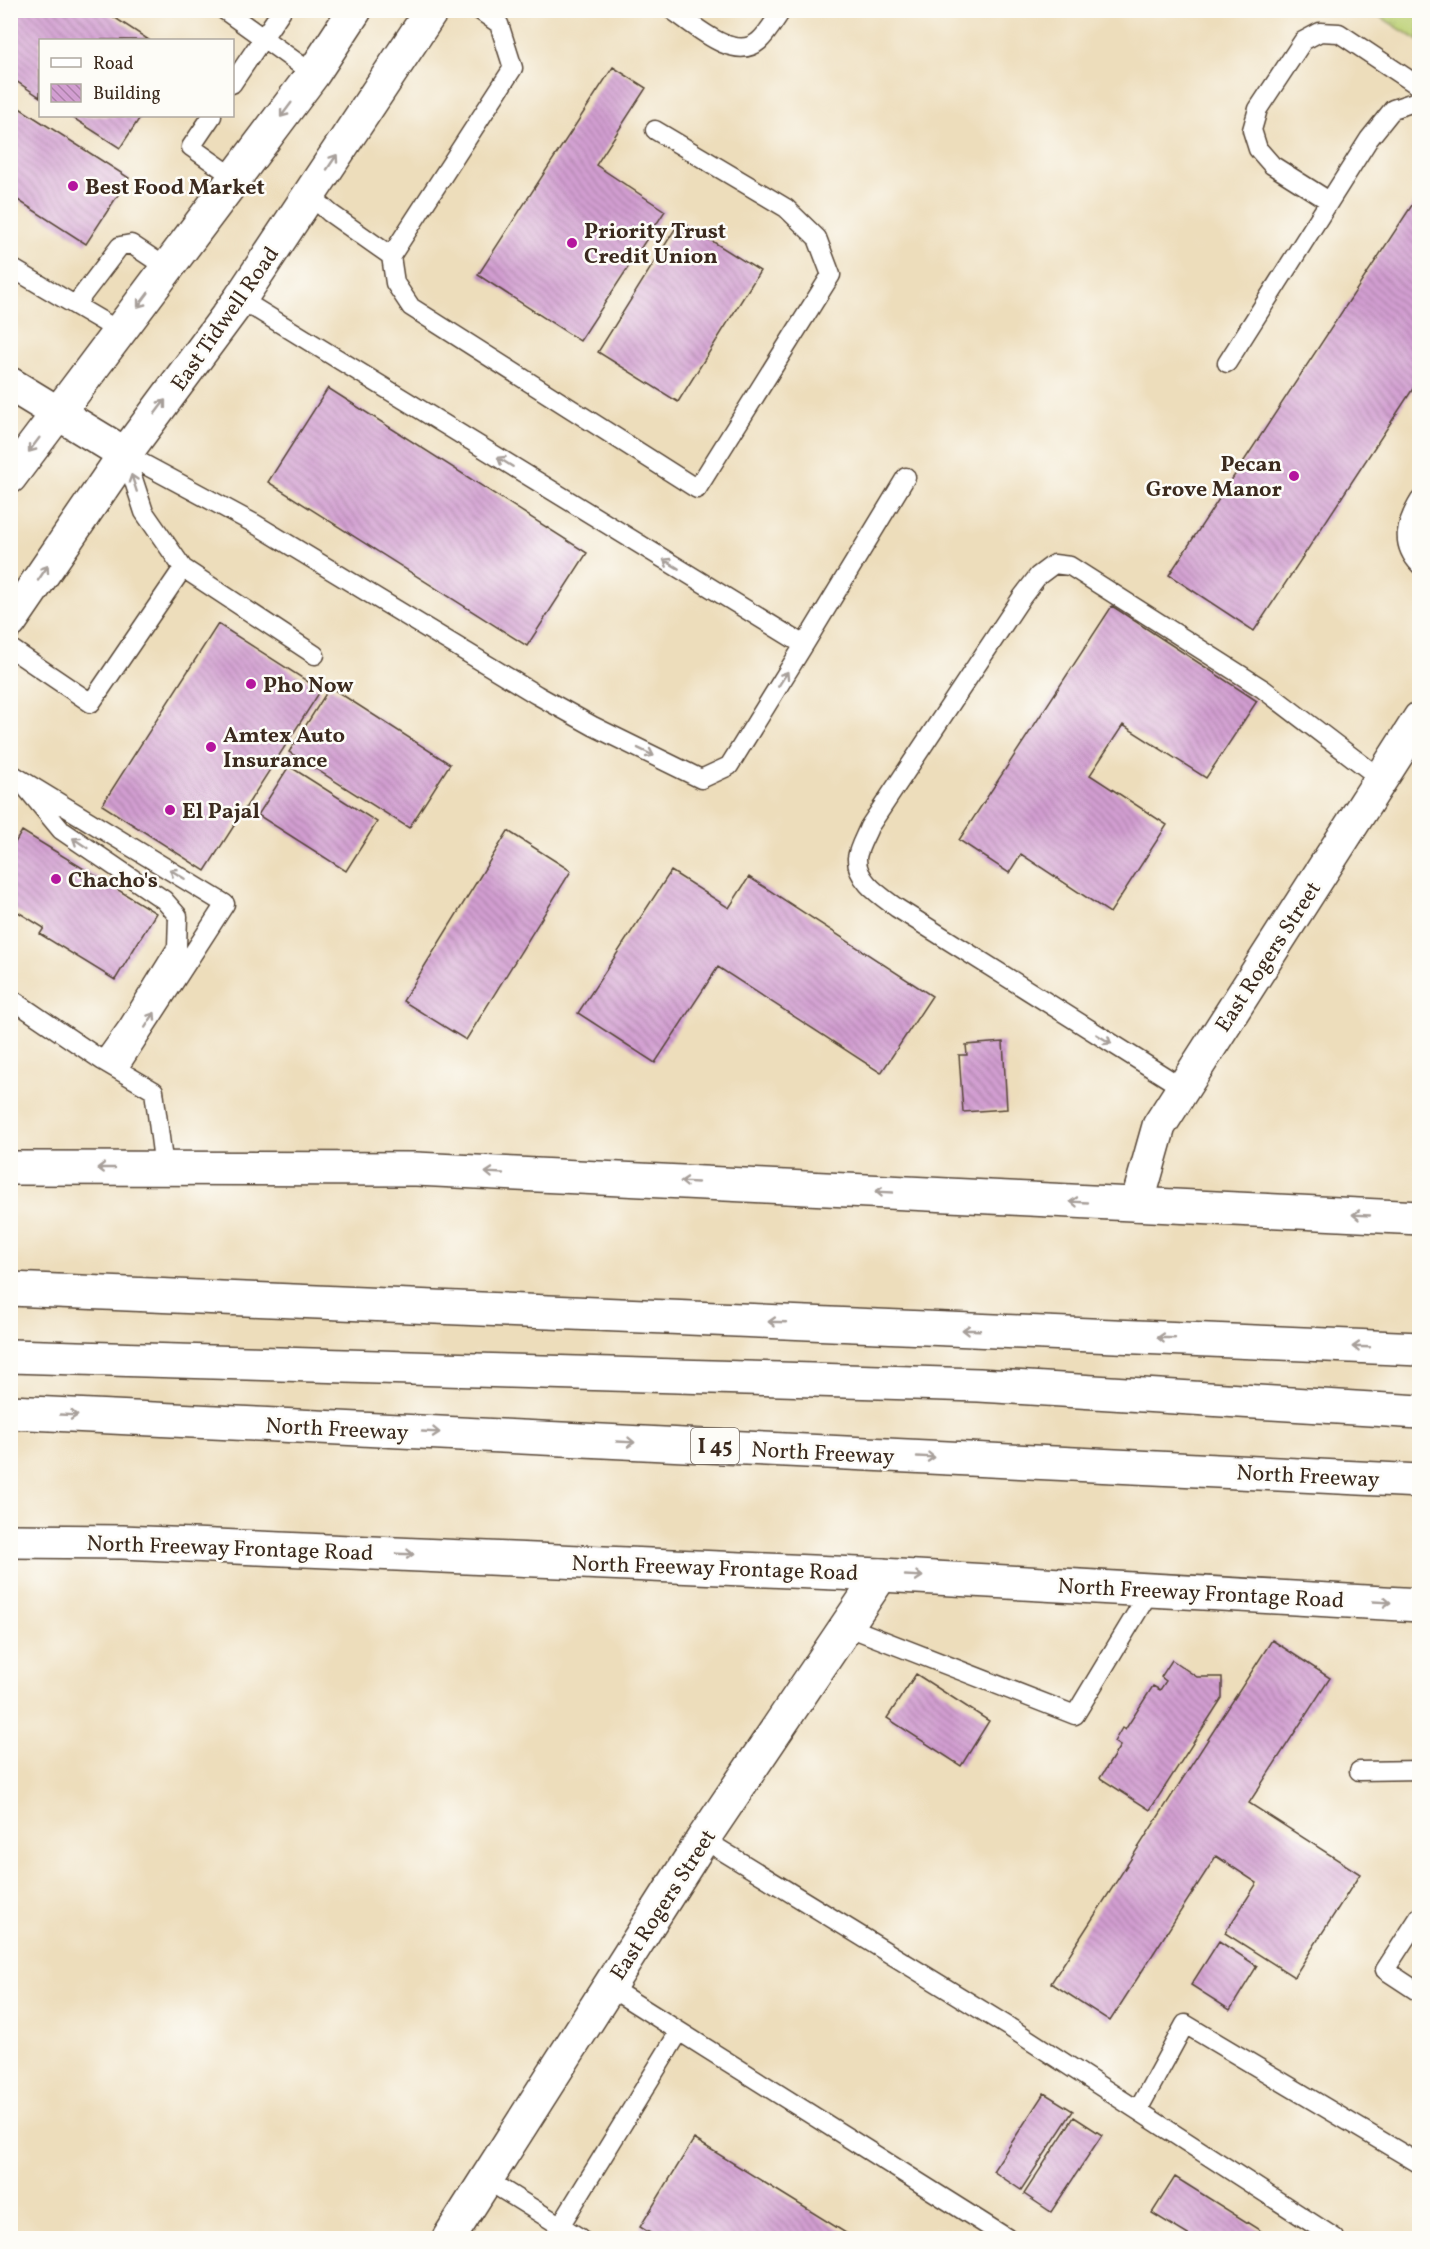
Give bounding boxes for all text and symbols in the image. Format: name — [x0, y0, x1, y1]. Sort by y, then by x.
legend — [39, 39, 234, 117]
text: Road — [93, 52, 134, 77]
text: Building — [93, 82, 161, 107]
one-way arrow — [279, 102, 292, 118]
one-way arrow — [326, 154, 338, 170]
place label: Best Food Market — [85, 173, 265, 204]
marker: Best Food Market — [66, 179, 80, 193]
place label: Priority Trust Credit Union — [584, 217, 726, 273]
marker: Priority Trust Credit Union — [565, 236, 579, 250]
street label: East Tidwell Road — [165, 241, 288, 398]
one-way arrow — [136, 291, 149, 307]
one-way arrow — [154, 400, 166, 416]
one-way arrow — [27, 437, 40, 453]
place label: Pecan Grove Manor — [1146, 450, 1283, 506]
one-way arrow — [497, 455, 514, 467]
marker: Pecan Grove Manor — [1287, 469, 1301, 483]
one-way arrow — [128, 474, 139, 493]
one-way arrow — [663, 558, 680, 570]
one-way arrow — [37, 566, 49, 582]
place label: Pho Now — [263, 671, 354, 702]
one-way arrow — [778, 671, 790, 688]
marker: Pho Now — [244, 677, 258, 691]
place label: Amtex Auto Insurance — [223, 721, 345, 777]
marker: Amtex Auto Insurance — [204, 740, 218, 754]
one-way arrow — [636, 746, 654, 758]
place label: El Pajal — [182, 797, 260, 828]
marker: El Pajal — [163, 803, 177, 817]
one-way arrow — [72, 837, 89, 849]
place label: Chacho's — [68, 866, 158, 897]
one-way arrow — [169, 868, 186, 880]
marker: Chacho's — [49, 872, 63, 886]
street label: East Rogers Street — [1209, 876, 1330, 1039]
one-way arrow — [144, 1013, 156, 1029]
one-way arrow — [1095, 1033, 1112, 1045]
one-way arrow — [96, 1162, 116, 1174]
one-way arrow — [485, 1167, 505, 1178]
one-way arrow — [680, 1177, 700, 1188]
one-way arrow — [874, 1187, 894, 1198]
one-way arrow — [1069, 1196, 1089, 1207]
one-way arrow — [1352, 1210, 1372, 1221]
one-way arrow — [767, 1316, 787, 1327]
one-way arrow — [962, 1325, 982, 1336]
one-way arrow — [1157, 1333, 1177, 1344]
one-way arrow — [1352, 1341, 1372, 1352]
one-way arrow — [58, 1409, 78, 1420]
street label: North Freeway — [265, 1411, 409, 1450]
one-way arrow — [421, 1427, 441, 1438]
road number: I 45 — [691, 1428, 739, 1464]
street label: North Freeway — [751, 1435, 895, 1474]
one-way arrow — [616, 1436, 636, 1447]
one-way arrow — [915, 1451, 935, 1462]
street label: North Freeway — [1236, 1458, 1380, 1497]
street label: North Freeway Frontage Road — [86, 1529, 374, 1570]
one-way arrow — [394, 1548, 414, 1559]
street label: North Freeway Frontage Road — [571, 1549, 859, 1590]
one-way arrow — [904, 1571, 924, 1582]
street label: North Freeway Frontage Road — [1057, 1572, 1345, 1617]
one-way arrow — [1371, 1597, 1391, 1608]
street label: East Rogers Street — [604, 1824, 725, 1987]

